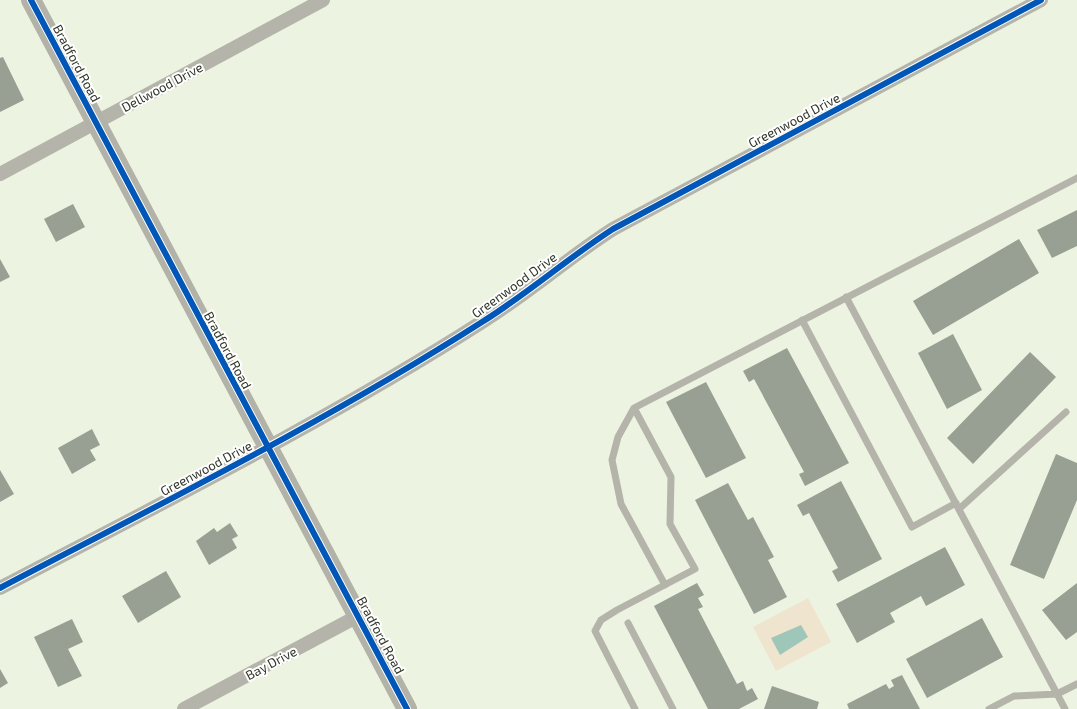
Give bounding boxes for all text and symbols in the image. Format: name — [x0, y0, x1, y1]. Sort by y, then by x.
street label: Bradford Road — [50, 22, 104, 104]
street label: Dellwood Drive — [119, 59, 205, 115]
street label: Greenwood Drive — [745, 89, 843, 151]
street label: Greenwood Drive — [468, 249, 560, 321]
street label: Bradford Road — [201, 309, 255, 391]
street label: Greenwood Drive — [157, 437, 255, 499]
street label: Bradford Road — [354, 594, 408, 676]
street label: Bay Drive — [243, 643, 299, 683]

